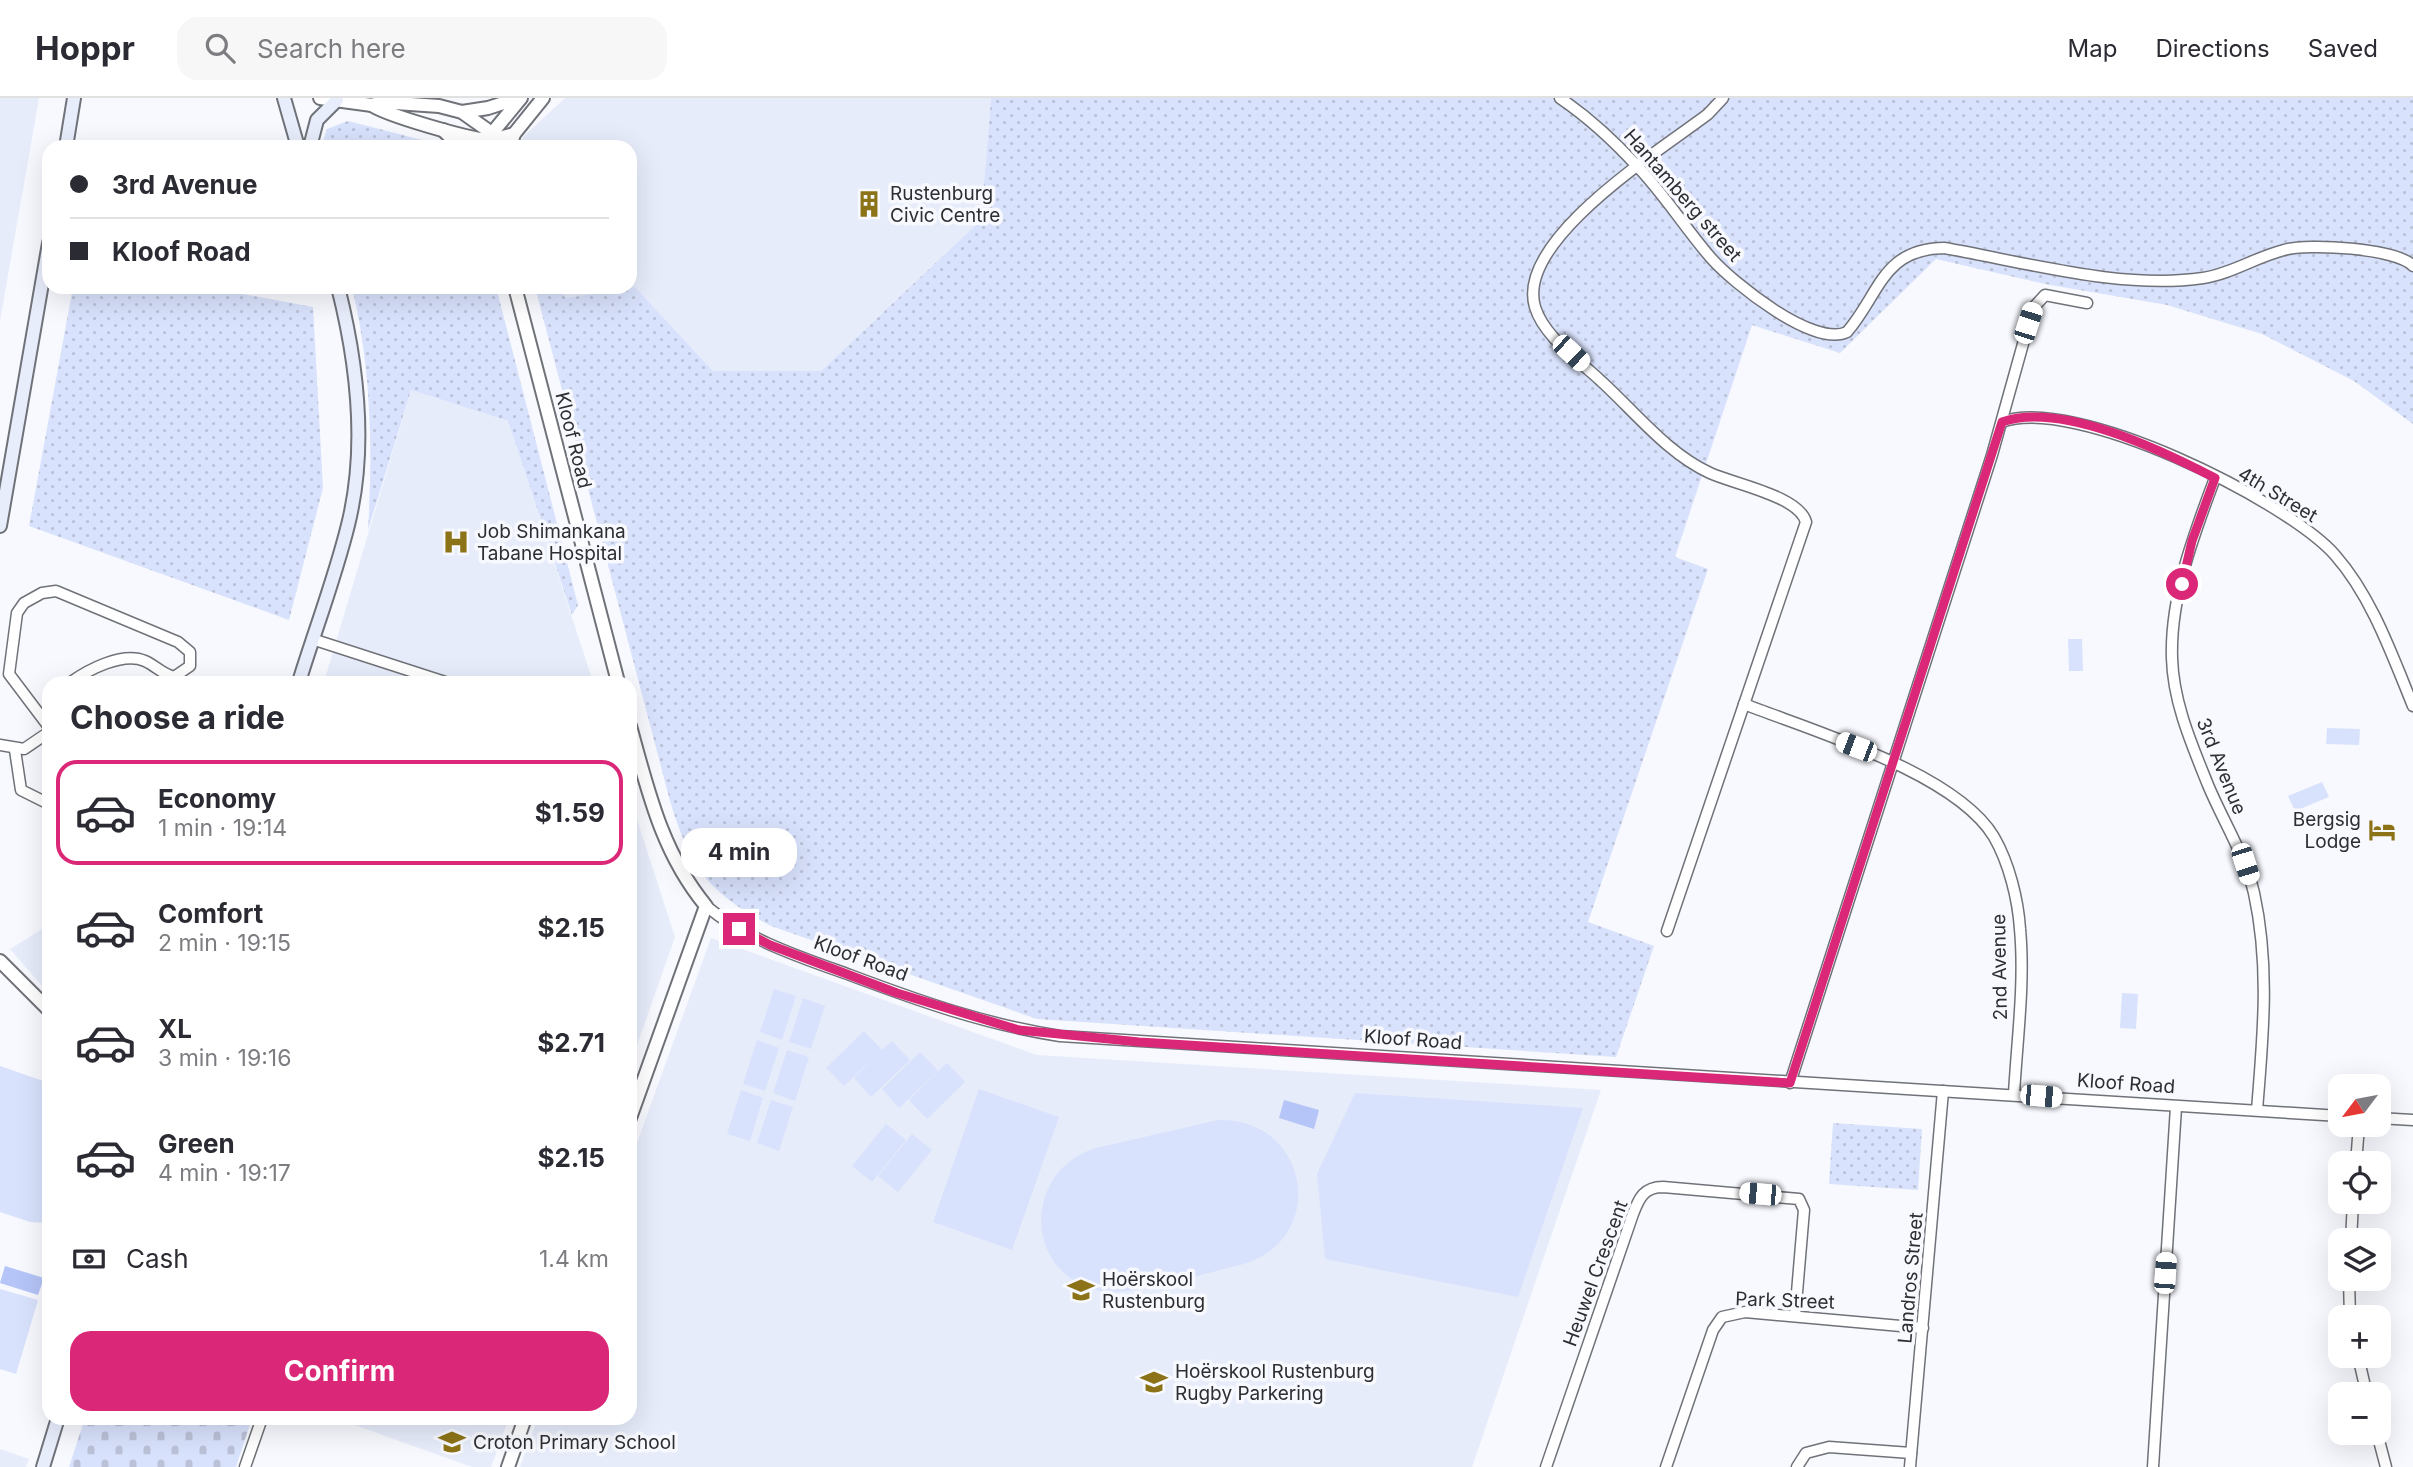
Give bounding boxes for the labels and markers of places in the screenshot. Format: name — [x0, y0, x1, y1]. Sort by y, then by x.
place label: Rustenburg Civic Centre — [890, 182, 1000, 227]
building icon: Rustenburg Civic Centre — [854, 189, 884, 219]
place label: Job Shimankana Tabane Hospital — [477, 520, 626, 565]
hospital icon: Job Shimankana Tabane Hospital — [441, 527, 471, 557]
place label: Bergsig Lodge — [2293, 808, 2361, 853]
hotel icon: Bergsig Lodge — [2367, 815, 2397, 845]
place label: Hoërskool Rustenburg — [1102, 1268, 1205, 1313]
school or university icon: Hoërskool Rustenburg — [1066, 1275, 1096, 1305]
place label: Hoërskool Rustenburg Rugby Parkering — [1175, 1360, 1375, 1405]
school or university icon: Hoërskool Rustenburg Rugby Parkering — [1139, 1367, 1169, 1397]
school or university icon: Croton Primary School — [437, 1427, 467, 1457]
place label: Croton Primary School — [473, 1431, 676, 1454]

